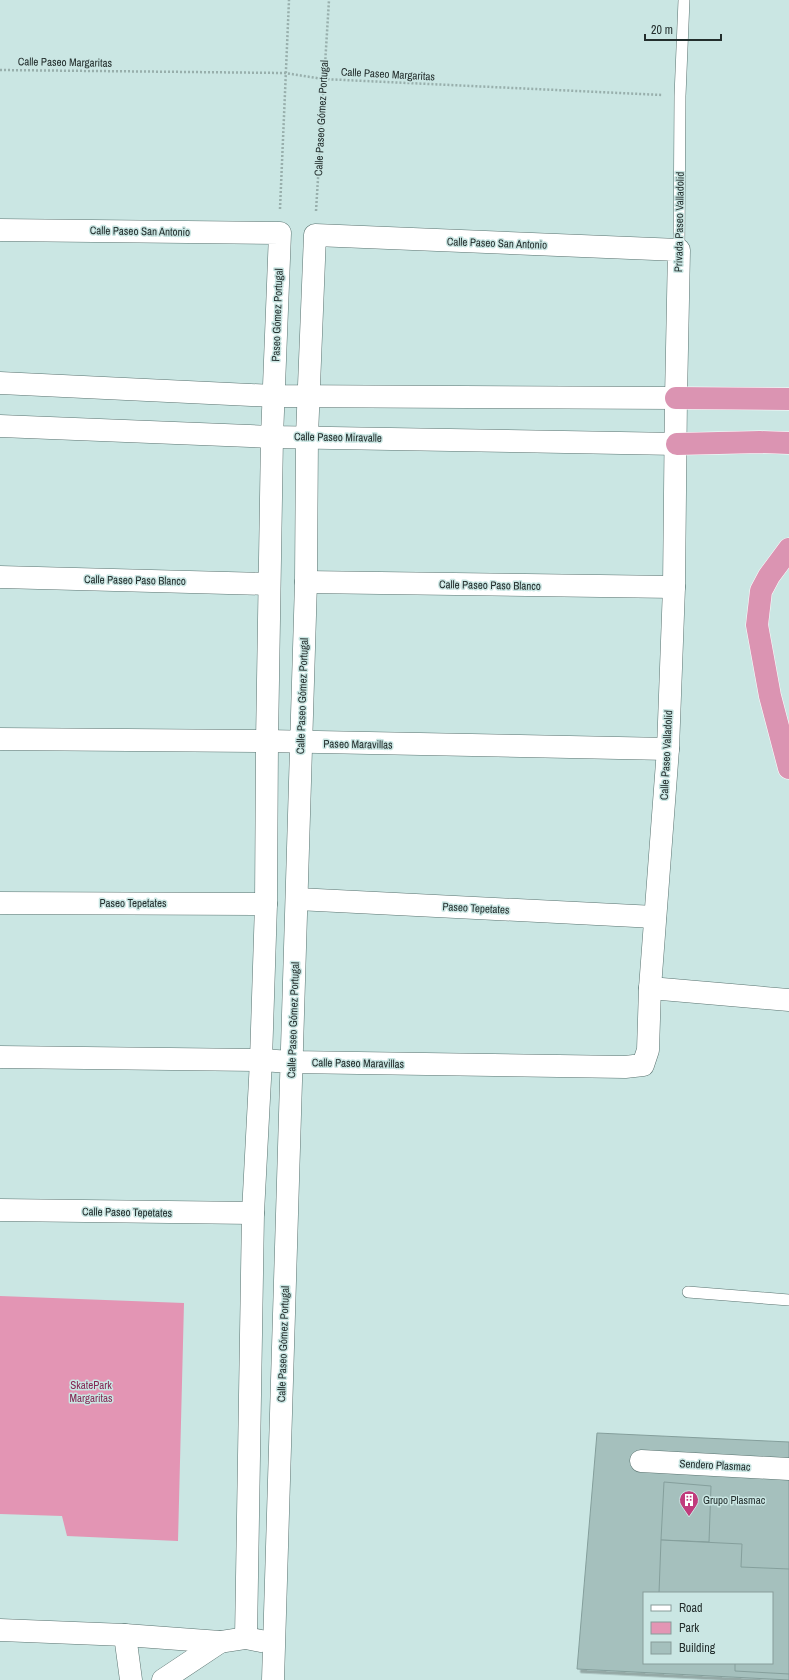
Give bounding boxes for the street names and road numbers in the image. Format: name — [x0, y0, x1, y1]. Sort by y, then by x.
street label: Calle Paseo Margaritas — [18, 54, 113, 70]
street label: Calle Paseo Gómez Portugal — [311, 60, 331, 176]
street label: Calle Paseo Margaritas — [341, 65, 436, 83]
street label: Privada Paseo Valladolid — [671, 172, 687, 272]
street label: Calle Paseo San Antonio — [90, 223, 190, 239]
street label: Calle Paseo San Antonio — [447, 234, 547, 252]
street label: Paseo Gómez Portugal — [268, 268, 286, 362]
street label: Calle Paseo Miravalle — [294, 429, 382, 445]
street label: Calle Paseo Paso Blanco — [84, 572, 186, 588]
street label: Calle Paseo Paso Blanco — [439, 577, 541, 593]
street label: Calle Paseo Gómez Portugal — [293, 638, 311, 754]
street label: Calle Paseo Valladolid — [657, 710, 675, 800]
street label: Paseo Maravillas — [323, 736, 393, 752]
street label: Paseo Tepetates — [99, 896, 167, 910]
street label: Paseo Tepetates — [442, 899, 510, 917]
street label: Calle Paseo Gómez Portugal — [284, 962, 302, 1078]
street label: Calle Paseo Maravillas — [312, 1055, 405, 1071]
street label: Calle Paseo Tepetates — [82, 1204, 173, 1220]
street label: Calle Paseo Gómez Portugal — [274, 1286, 292, 1402]
street label: Sendero Plasmac — [679, 1456, 751, 1474]

